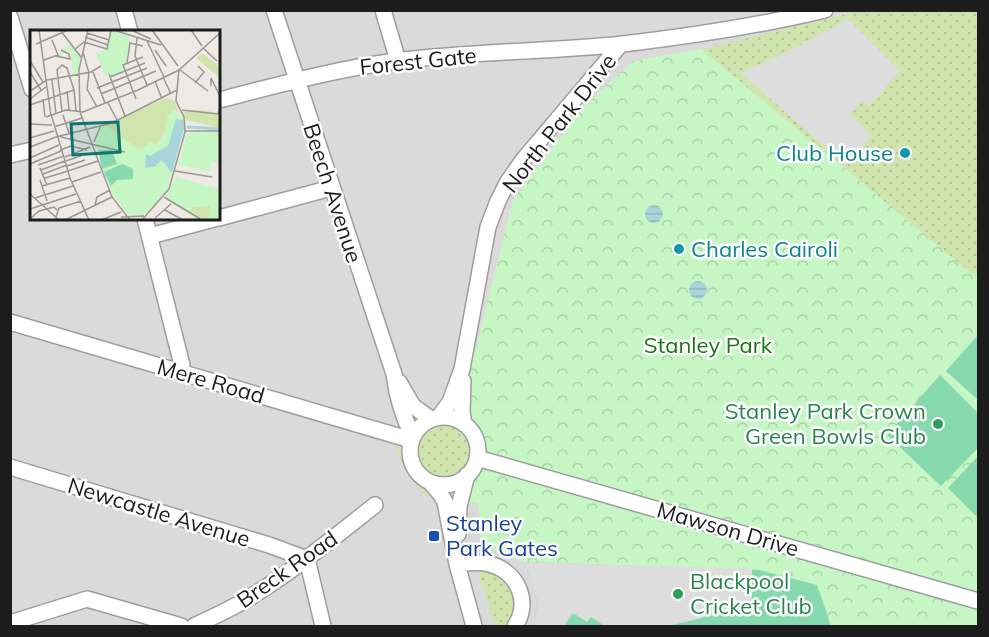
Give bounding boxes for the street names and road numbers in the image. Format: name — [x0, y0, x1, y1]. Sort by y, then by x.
street label: Forest Gate — [358, 41, 478, 81]
street label: North Park Drive — [496, 48, 622, 198]
street label: Beech Avenue — [297, 120, 369, 266]
street label: Mere Road — [154, 352, 268, 410]
street label: Newcastle Avenue — [64, 471, 254, 553]
street label: Mawson Drive — [654, 495, 802, 563]
street label: Breck Road — [231, 524, 343, 614]

